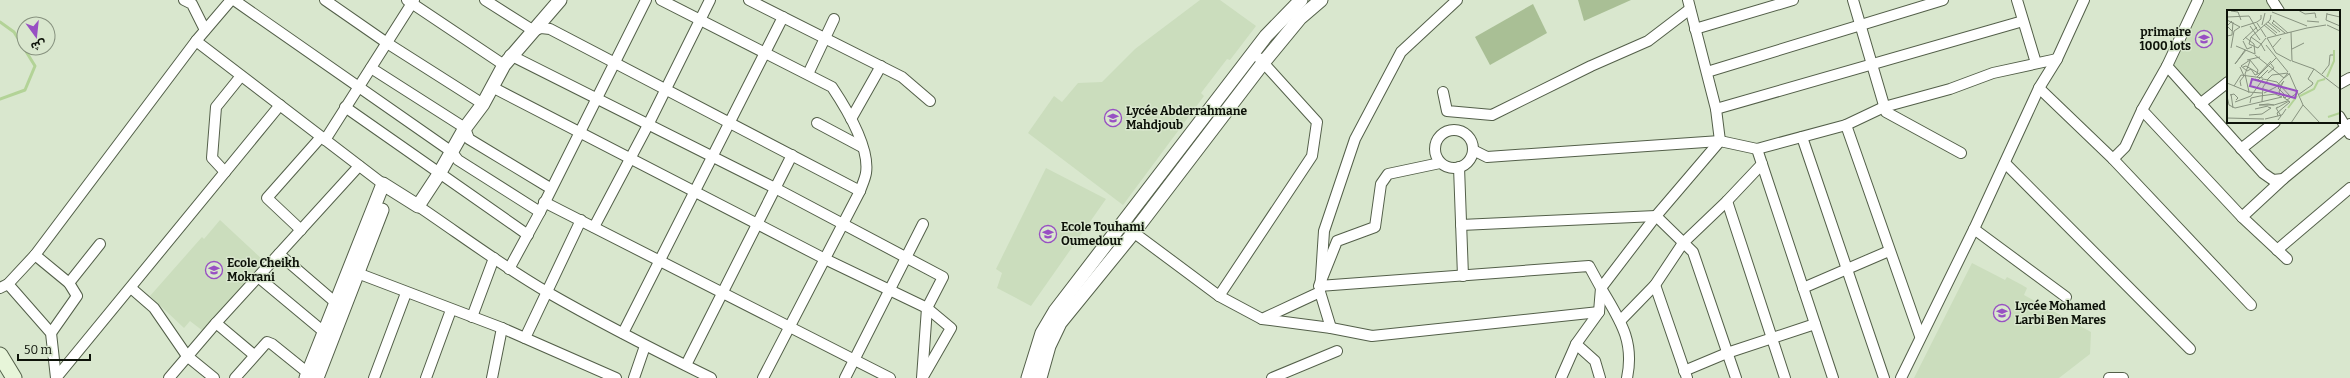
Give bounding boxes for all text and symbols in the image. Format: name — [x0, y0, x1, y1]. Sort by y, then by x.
inset map — [2227, 10, 2340, 123]
north arrow — [16, 16, 56, 56]
place label: primaire 1000 lots — [2140, 25, 2191, 53]
school or university icon: primaire 1000 lots — [2194, 29, 2214, 49]
text: ش — [29, 37, 47, 53]
place label: Lycée Abderrahmane Mahdjoub — [1126, 104, 1247, 133]
school or university icon: Lycée Abderrahmane Mahdjoub — [1103, 108, 1123, 128]
place label: Ecole Touhami Oumedour — [1061, 220, 1145, 248]
school or university icon: Ecole Touhami Oumedour — [1038, 224, 1058, 244]
place label: Ecole Cheikh Mokrani — [227, 256, 300, 284]
school or university icon: Ecole Cheikh Mokrani — [204, 260, 224, 280]
place label: Lycée Mohamed Larbi Ben Mares — [2015, 299, 2107, 327]
school or university icon: Lycée Mohamed Larbi Ben Mares — [1992, 303, 2012, 323]
scale bar — [18, 336, 90, 362]
text: 50 m — [24, 343, 53, 357]

